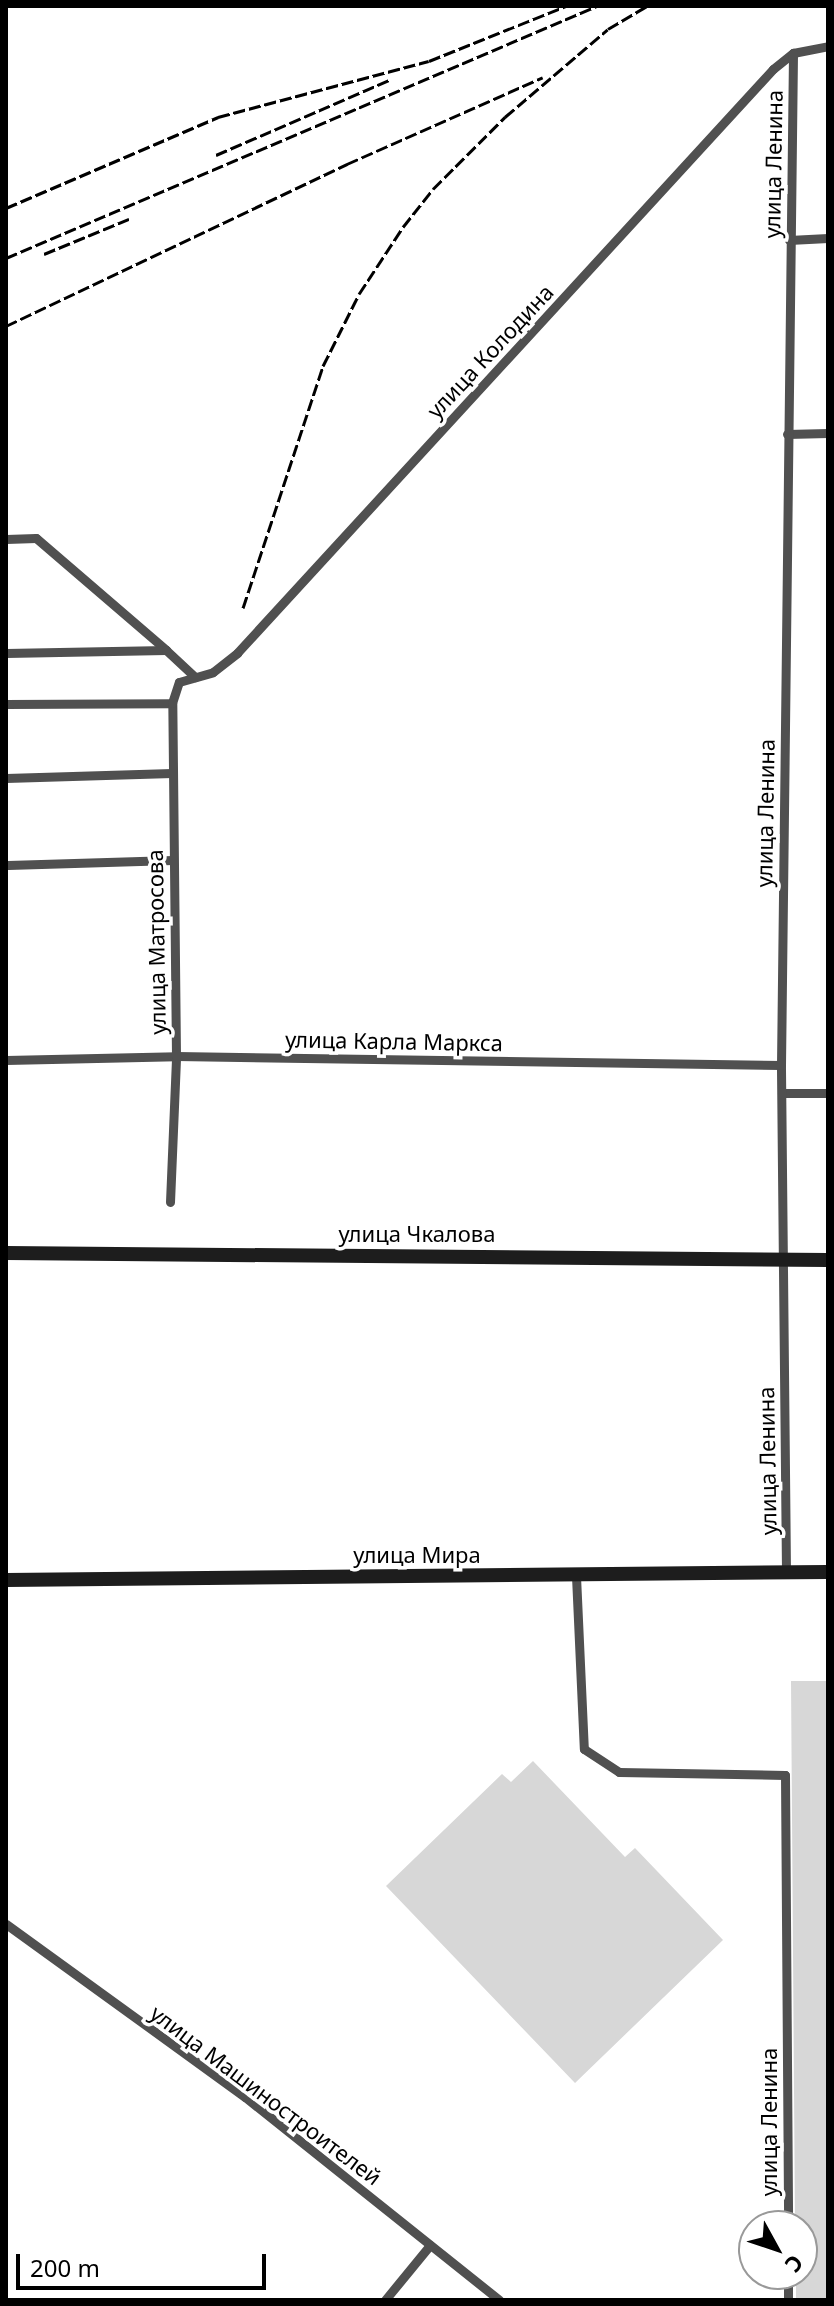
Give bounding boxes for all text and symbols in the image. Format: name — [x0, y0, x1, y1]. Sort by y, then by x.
street label: улица Ленина — [759, 90, 787, 238]
street label: улица Колодина — [421, 279, 559, 423]
street label: улица Ленина — [751, 739, 779, 887]
street label: улица Матросова — [141, 849, 171, 1035]
street label: улица Карла Маркса — [285, 1026, 503, 1056]
street label: улица Чкалова — [339, 1221, 495, 1247]
street label: улица Ленина — [753, 1387, 781, 1535]
street label: улица Мира — [353, 1542, 481, 1568]
street label: улица Машиностроителей — [145, 2000, 387, 2190]
street label: улица Ленина — [756, 2048, 782, 2196]
north arrow — [738, 2210, 818, 2290]
scale bar — [20, 2238, 270, 2288]
text: С — [779, 2249, 811, 2279]
text: 200 m — [30, 2251, 100, 2284]

